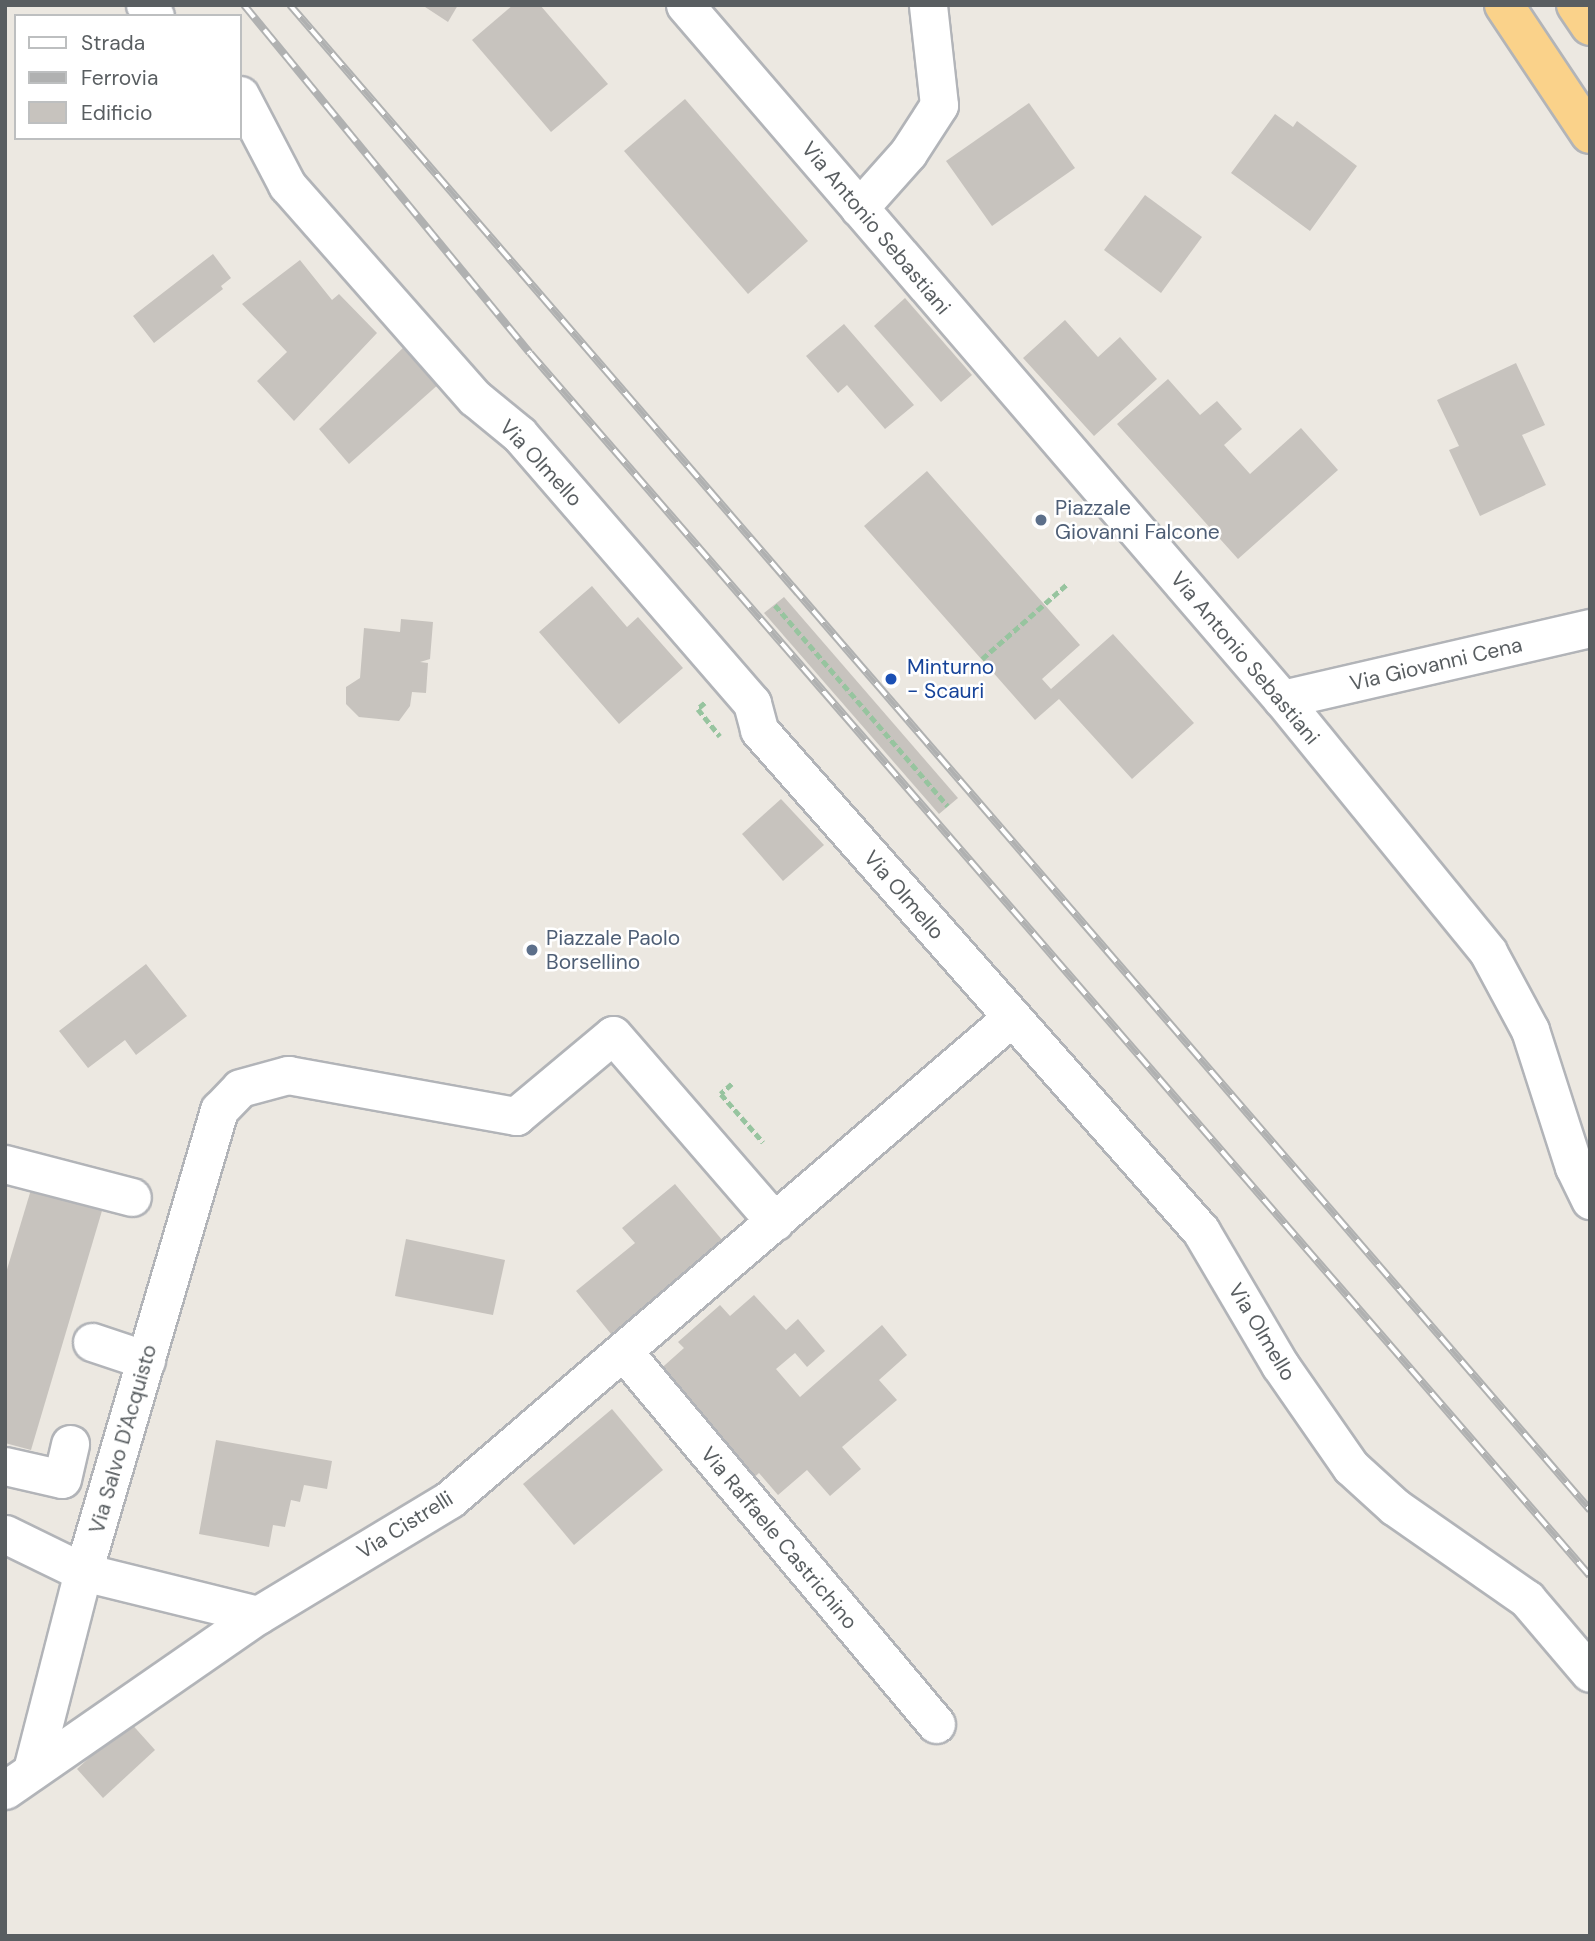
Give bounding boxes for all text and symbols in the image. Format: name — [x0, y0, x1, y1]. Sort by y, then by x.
legend — [14, 14, 242, 140]
text: Strada — [81, 29, 145, 57]
text: Ferrovia — [81, 64, 158, 92]
text: Edificio — [81, 99, 152, 127]
street label: Via Antonio Sebastiani — [796, 136, 956, 320]
street label: Via Olmello — [494, 414, 588, 512]
place label: Piazzale Giovanni Falcone — [1055, 495, 1220, 545]
marker: Piazzale Giovanni Falcone — [1033, 512, 1049, 528]
street label: Via Antonio Sebastiani — [1165, 566, 1325, 750]
street label: Via Giovanni Cena — [1347, 632, 1525, 696]
place label: Minturno - Scauri — [907, 654, 994, 704]
marker: Minturno - Scauri — [881, 669, 901, 689]
street label: Via Olmello — [859, 845, 949, 945]
place label: Piazzale Paolo Borsellino — [546, 925, 680, 975]
marker: Piazzale Paolo Borsellino — [524, 942, 540, 958]
street label: Via Olmello — [1223, 1279, 1301, 1385]
street label: Via Salvo D'Acquisto — [84, 1342, 162, 1536]
street label: Via Raffaele Castrichino — [695, 1442, 863, 1634]
street label: Via Cistrelli — [352, 1486, 458, 1564]

